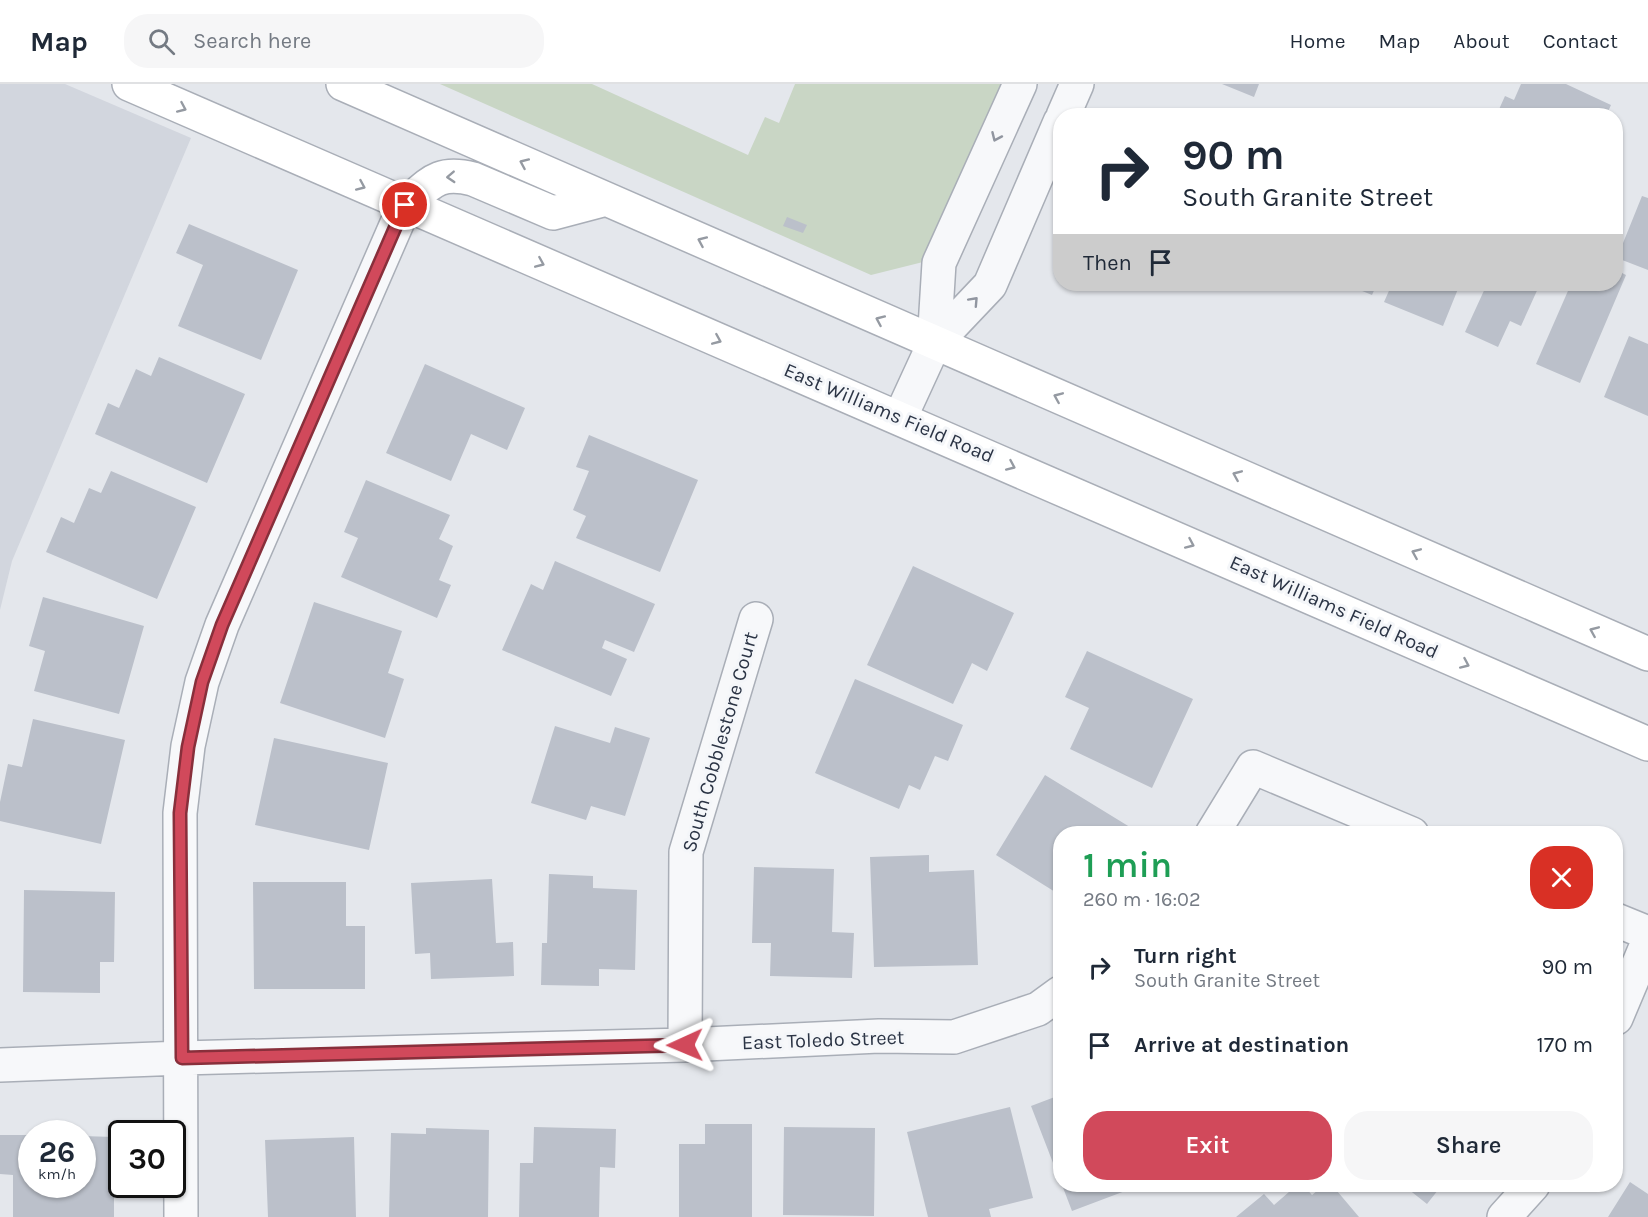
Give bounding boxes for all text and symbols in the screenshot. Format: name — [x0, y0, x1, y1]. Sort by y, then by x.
search box — [124, 14, 544, 68]
text: Map — [30, 25, 88, 58]
icon: search — [145, 25, 178, 58]
text: Search here — [193, 28, 311, 54]
text: Home — [1290, 29, 1346, 53]
text: Map — [1379, 29, 1420, 53]
text: About — [1453, 29, 1510, 53]
text: Contact — [1543, 29, 1618, 53]
one-way arrow — [176, 100, 187, 112]
text: 90 m — [1182, 130, 1285, 180]
one-way arrow — [991, 131, 1003, 142]
icon: right — [1083, 132, 1161, 210]
one-way arrow — [519, 158, 530, 170]
one-way arrow — [447, 170, 456, 183]
one-way arrow — [355, 179, 366, 191]
pin — [379, 179, 430, 230]
text: South Granite Street — [1182, 181, 1433, 213]
icon: arrive — [388, 188, 421, 221]
one-way arrow — [698, 236, 709, 248]
icon: arrive — [1144, 246, 1177, 279]
text: Then — [1083, 250, 1132, 276]
one-way arrow — [534, 256, 545, 268]
one-way arrow — [967, 297, 978, 308]
one-way arrow — [876, 315, 887, 327]
one-way arrow — [711, 332, 722, 344]
street label: East Williams Field Road — [781, 358, 997, 468]
one-way arrow — [1053, 392, 1064, 404]
one-way arrow — [1005, 459, 1016, 471]
one-way arrow — [1232, 470, 1243, 482]
one-way arrow — [1184, 537, 1195, 549]
one-way arrow — [1411, 548, 1422, 560]
street label: East Williams Field Road — [1226, 551, 1442, 663]
one-way arrow — [1590, 626, 1601, 638]
street label: South Cobblestone Court — [677, 629, 763, 855]
one-way arrow — [1459, 657, 1470, 669]
text: 1 min — [1083, 844, 1172, 886]
button: close — [1530, 846, 1593, 909]
text: 260 m · 16:02 — [1083, 888, 1201, 911]
text: Turn right — [1134, 943, 1237, 969]
icon: right — [1083, 951, 1116, 984]
text: 90 m — [1541, 954, 1593, 980]
text: South Granite Street — [1134, 969, 1320, 992]
position arrow — [653, 1013, 717, 1077]
street label: East Toledo Street — [741, 1026, 905, 1054]
icon: arrive — [1083, 1029, 1116, 1062]
text: Arrive at destination — [1134, 1032, 1349, 1058]
text: 170 m — [1537, 1032, 1593, 1058]
button: Exit — [1083, 1111, 1332, 1180]
button: Share — [1344, 1111, 1593, 1180]
speed limit sign: 30 — [108, 1120, 186, 1198]
text: 26 — [39, 1134, 75, 1170]
text: km/h — [38, 1165, 76, 1183]

